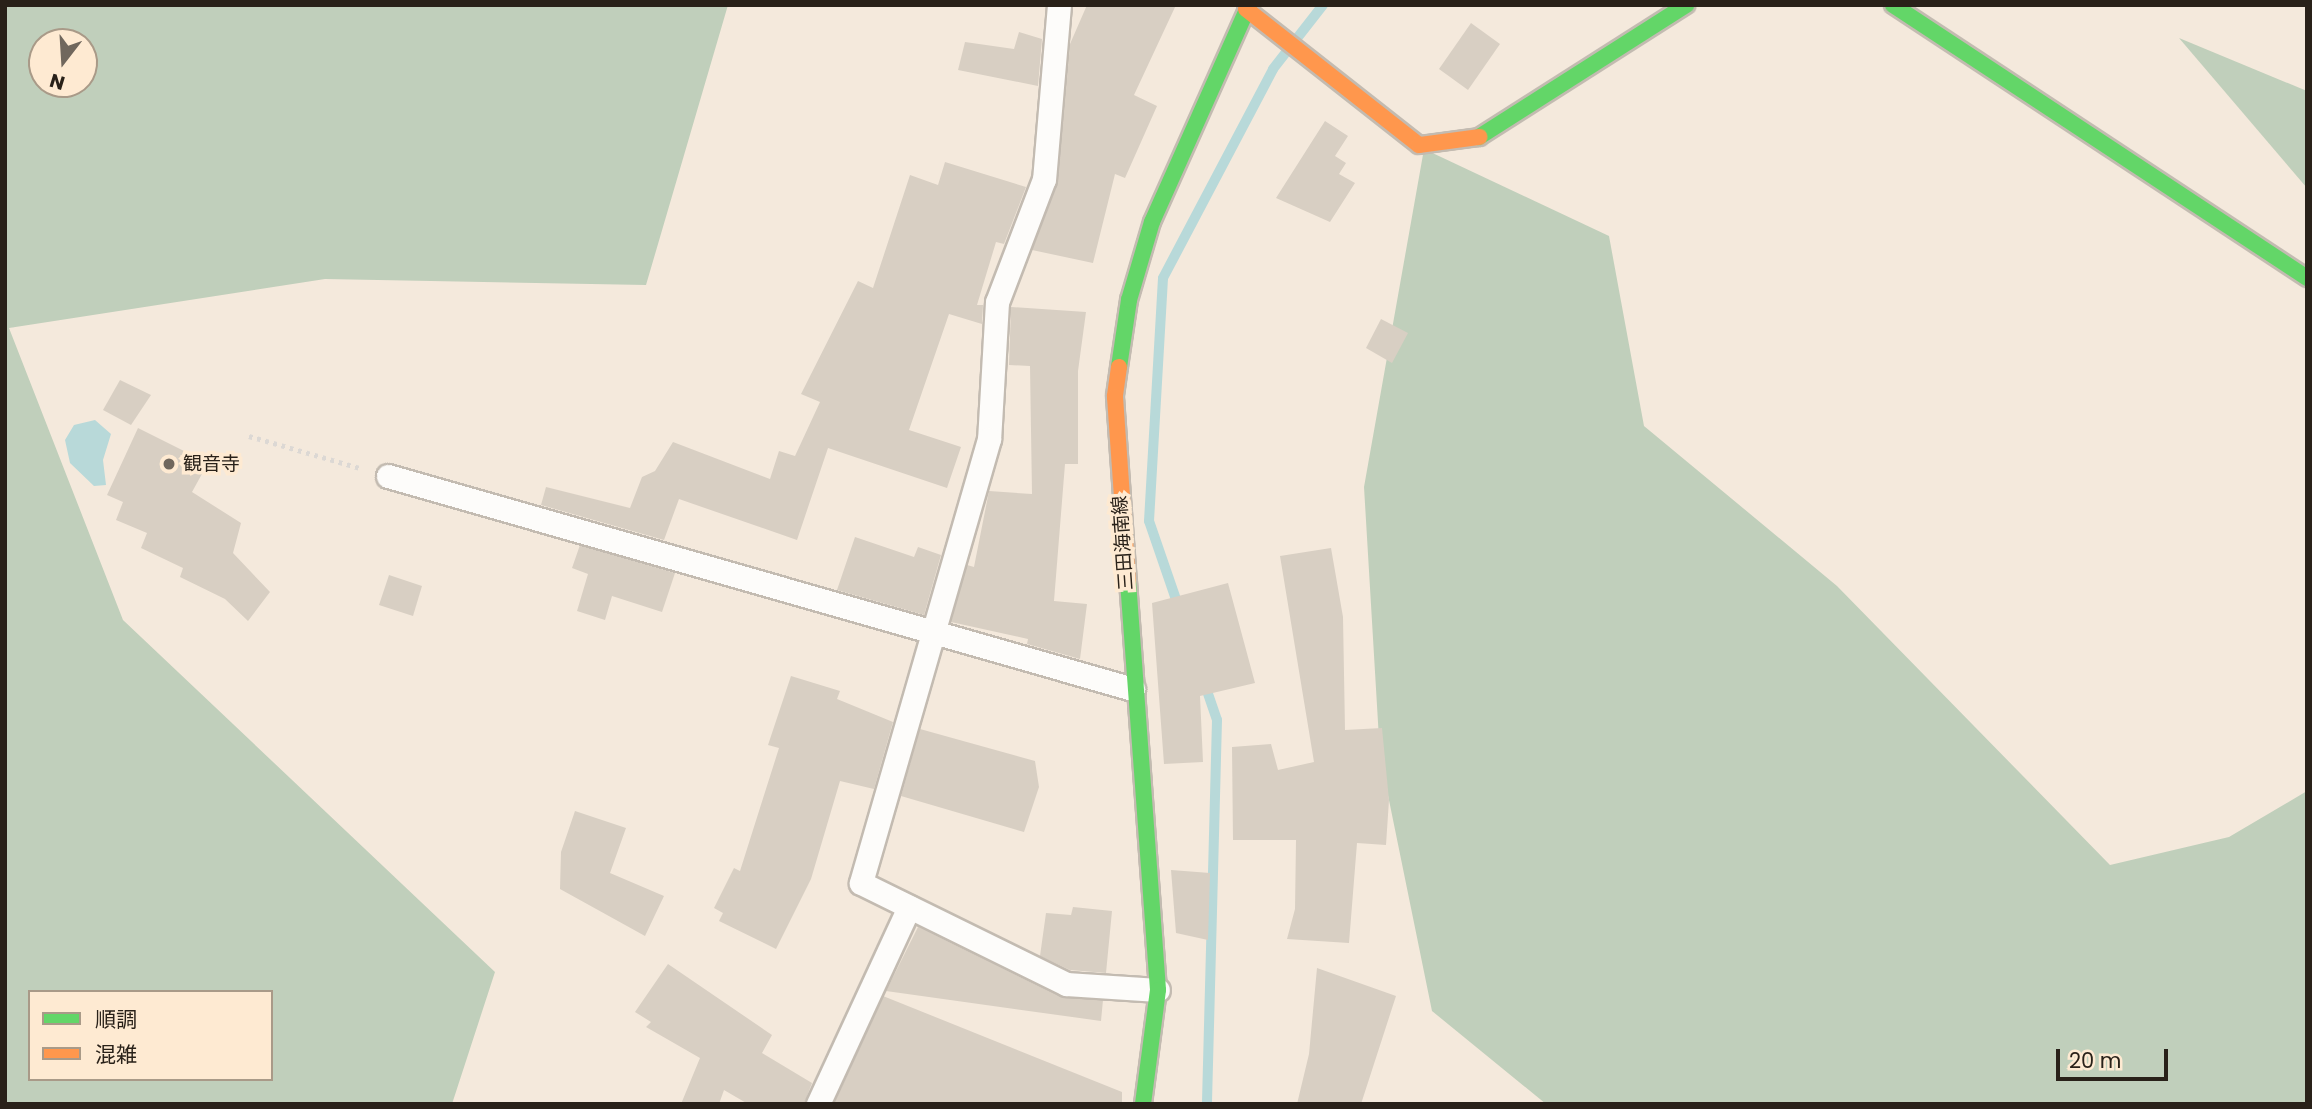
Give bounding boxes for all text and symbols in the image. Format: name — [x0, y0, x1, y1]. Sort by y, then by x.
north arrow — [28, 28, 98, 98]
text: N — [47, 67, 68, 97]
place label: 観音寺 — [183, 453, 240, 475]
marker: 観音寺 — [161, 456, 177, 472]
street label: 三田海南線 — [1108, 495, 1138, 591]
legend — [28, 990, 273, 1081]
text: 順調 — [95, 1005, 137, 1034]
scale bar — [2060, 1036, 2172, 1080]
text: 混雑 — [95, 1040, 137, 1069]
text: 20 m — [2069, 1046, 2122, 1075]

